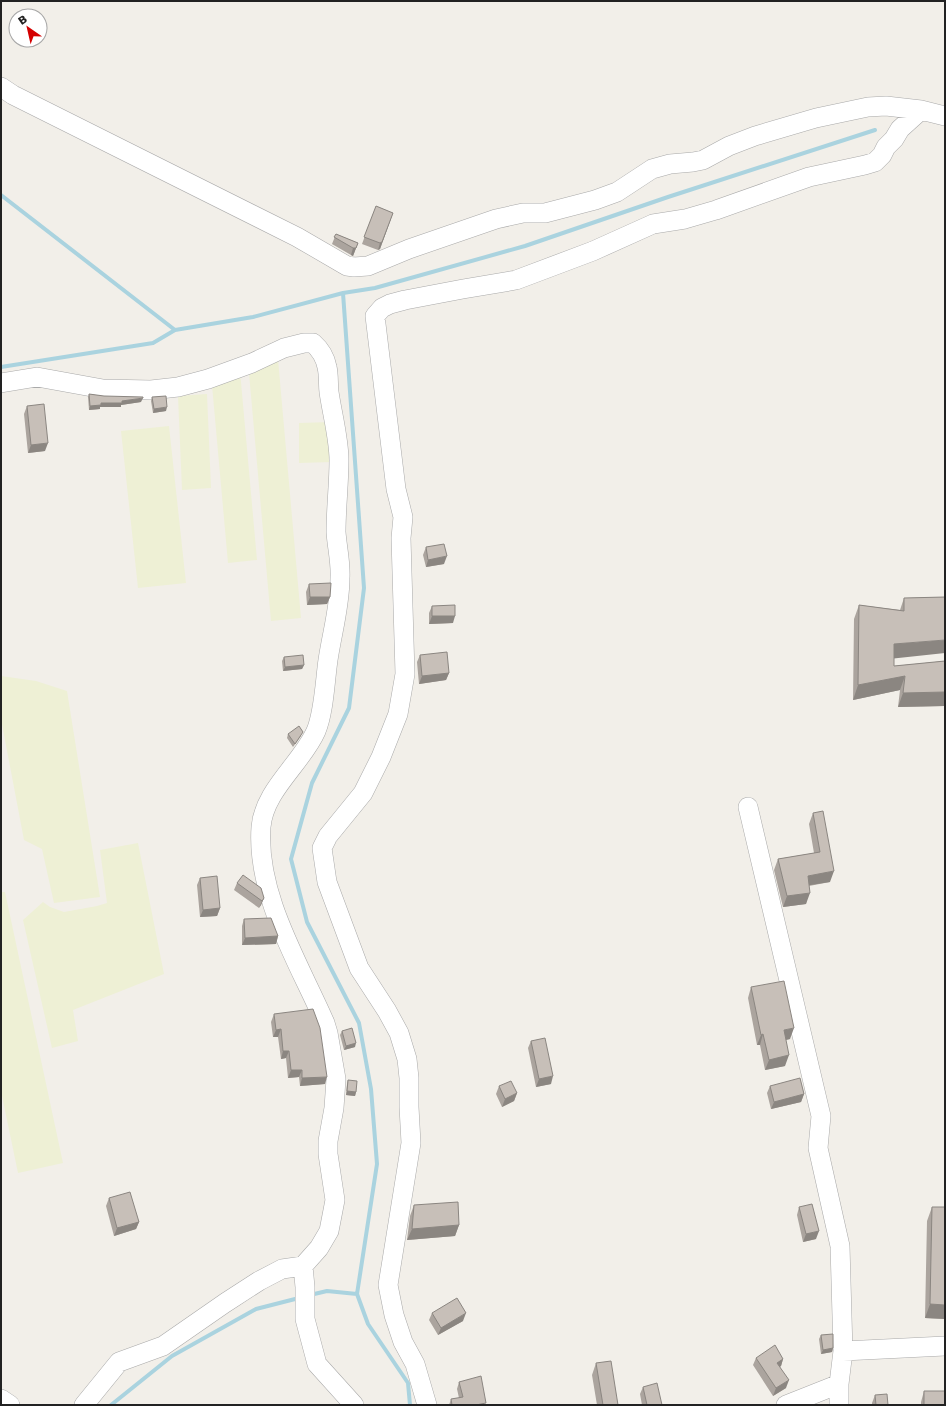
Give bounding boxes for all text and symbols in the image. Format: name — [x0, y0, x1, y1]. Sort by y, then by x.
north arrow — [8, 8, 48, 48]
text: B — [16, 12, 30, 28]

